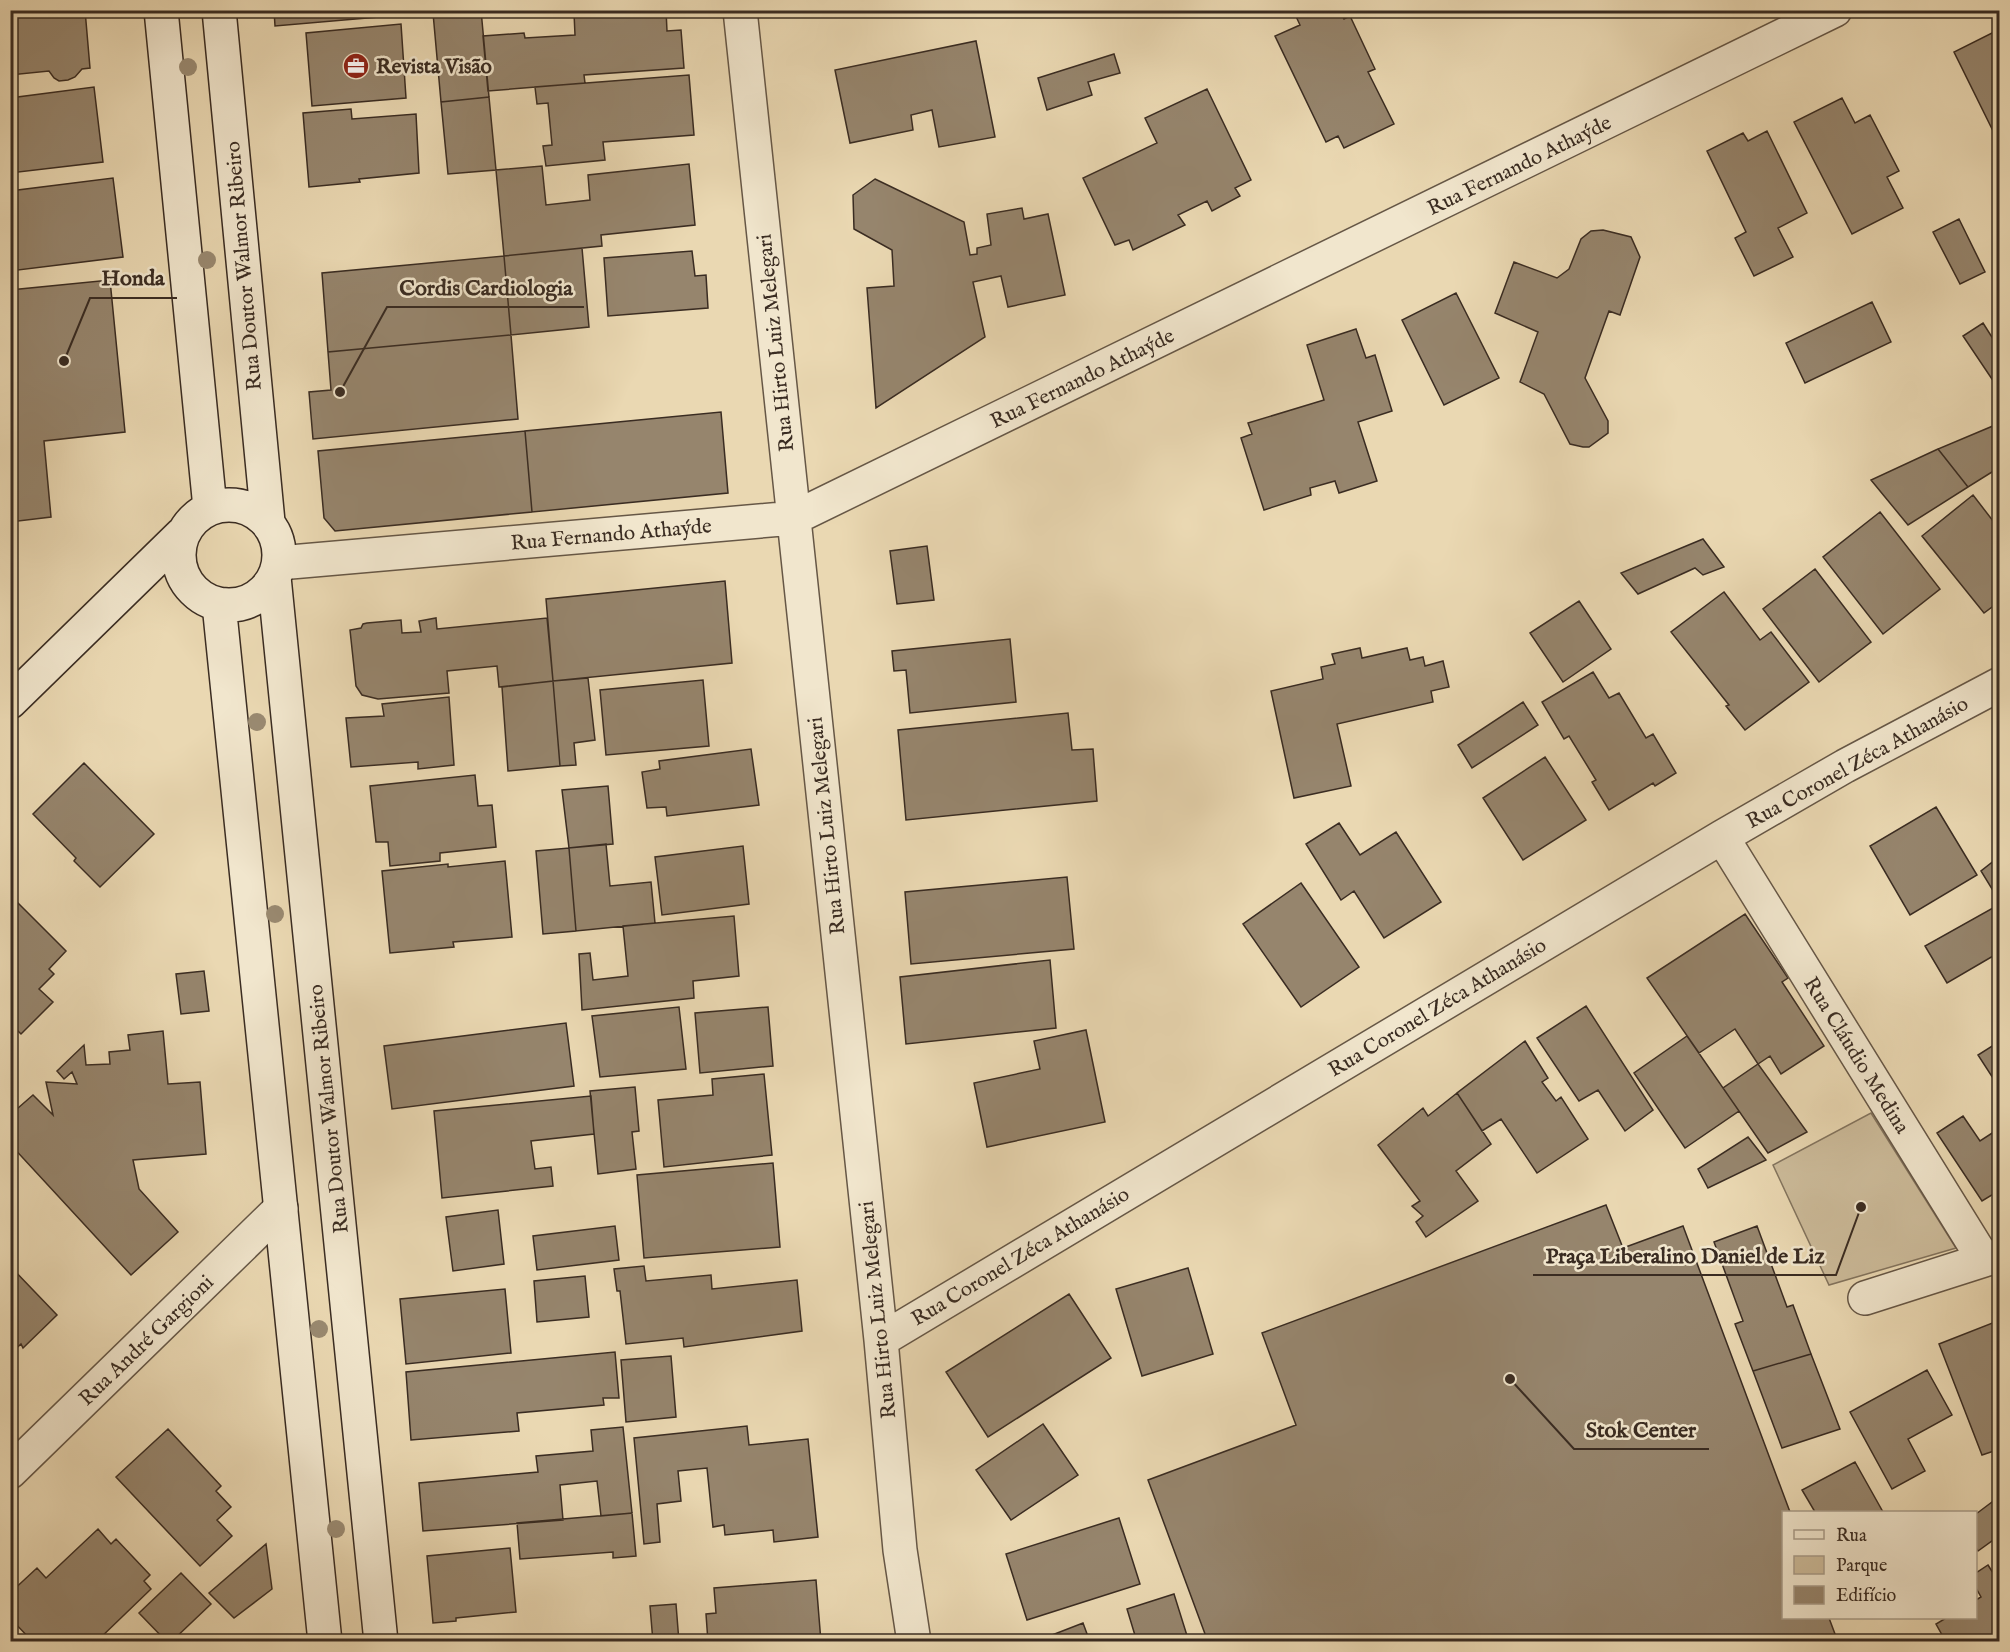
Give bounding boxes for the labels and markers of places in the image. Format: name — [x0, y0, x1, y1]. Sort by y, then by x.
office icon: Revista Visão — [341, 51, 371, 81]
place label: Revista Visão — [376, 54, 493, 81]
callout: Honda — [90, 258, 177, 298]
callout: Cordis Cardiologia — [387, 267, 584, 307]
callout: Praça Liberalino Daniel de Liz — [1533, 1235, 1836, 1275]
callout: Stok Center — [1574, 1409, 1709, 1449]

